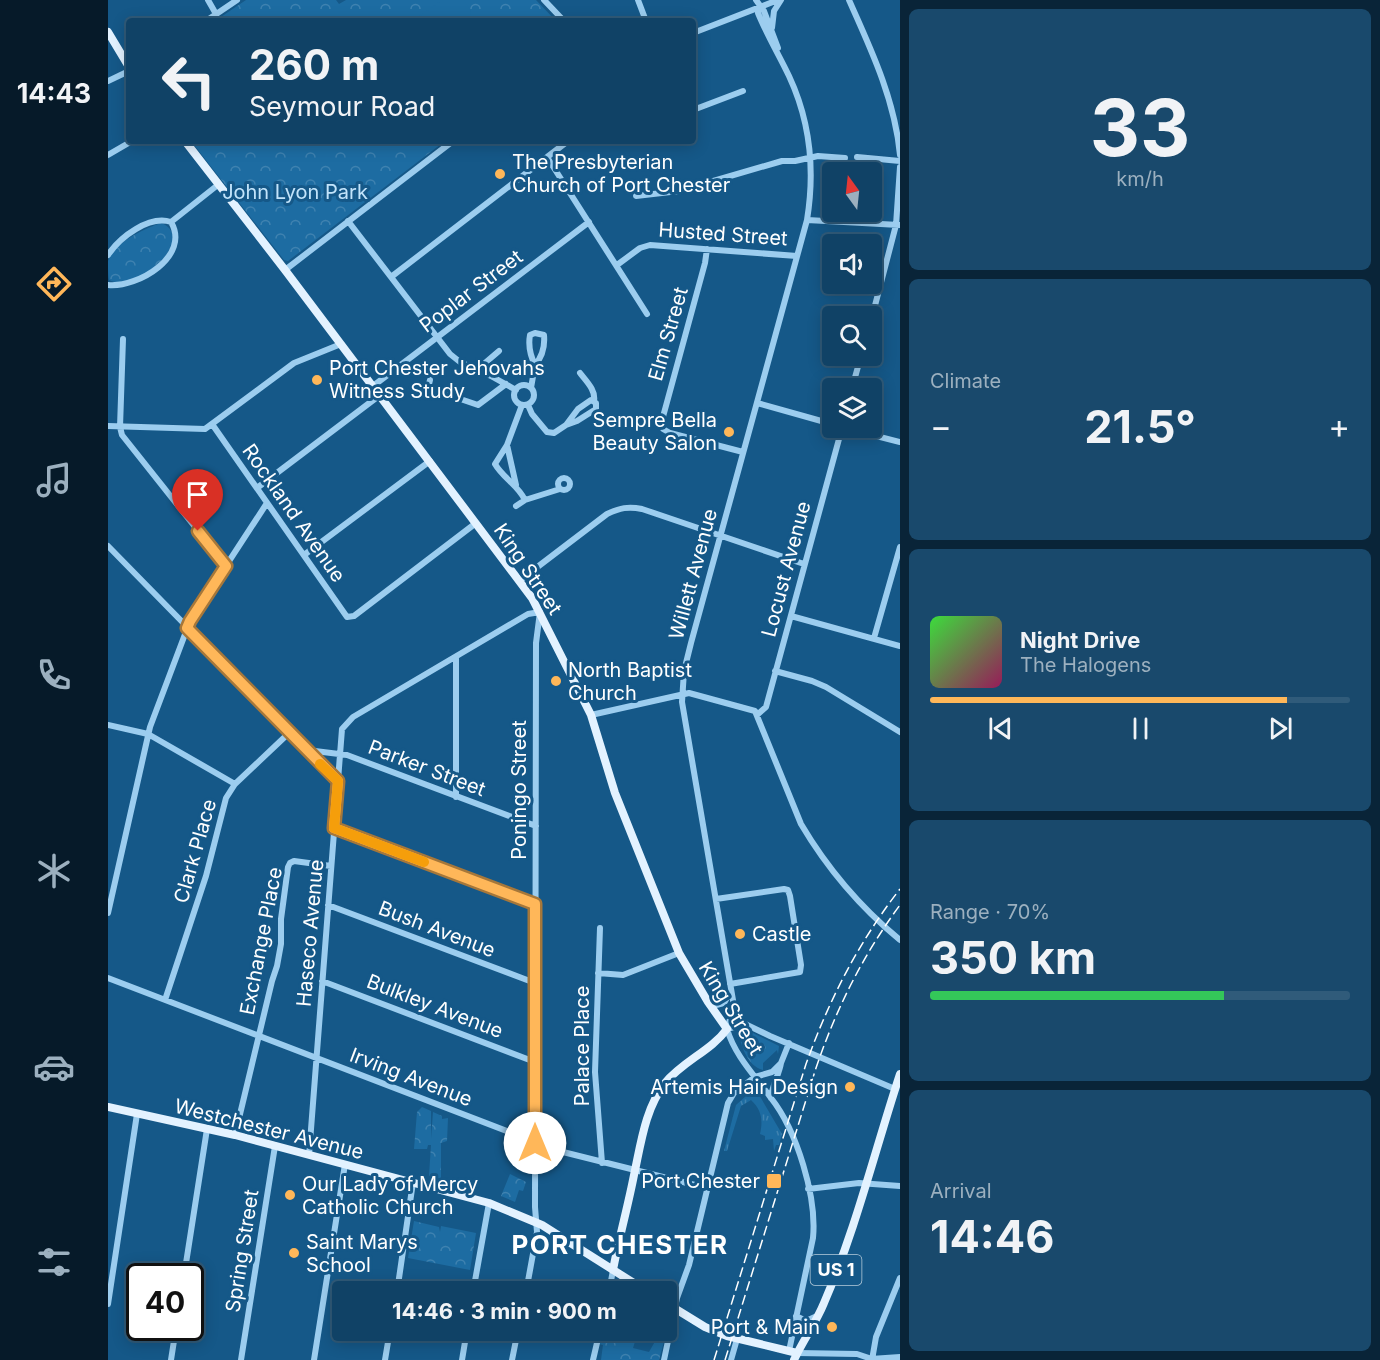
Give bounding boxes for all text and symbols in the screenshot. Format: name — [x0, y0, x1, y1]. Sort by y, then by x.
text: 260 m — [249, 39, 379, 90]
icon: left — [150, 42, 228, 120]
text: 14:43 — [17, 77, 91, 110]
text: 33 — [1090, 80, 1190, 175]
text: Seymour Road — [249, 90, 435, 123]
place label: The Presbyterian Church of Port Chester — [512, 150, 731, 197]
north arrow — [822, 162, 882, 222]
map controls — [822, 162, 882, 438]
marker: The Presbyterian Church of Port Chester — [493, 167, 507, 181]
text: km/h — [1116, 167, 1164, 191]
park label: John Lyon Park — [222, 180, 368, 204]
street label: Husted Street — [658, 218, 789, 251]
button: sound — [822, 234, 882, 294]
street label: Poplar Street — [415, 244, 528, 337]
icon: directions — [33, 263, 75, 305]
street label: Elm Street — [643, 284, 693, 384]
button: search — [822, 306, 882, 366]
place label: Port Chester Jehovahs Witness Study — [329, 356, 545, 403]
text: Climate — [930, 369, 1001, 393]
marker: Port Chester Jehovahs Witness Study — [310, 373, 324, 387]
button: layers — [822, 378, 882, 438]
text: 21.5° — [1084, 399, 1196, 454]
text: − — [930, 406, 952, 446]
text: + — [1328, 406, 1350, 446]
place label: Sempre Bella Beauty Salon — [592, 408, 717, 455]
marker: Sempre Bella Beauty Salon — [722, 425, 736, 439]
street label: Rockland Avenue — [237, 439, 351, 587]
icon: music — [33, 459, 75, 501]
pin — [172, 469, 223, 531]
icon: arrive — [181, 478, 214, 511]
street label: Locust Avenue — [756, 499, 816, 639]
street label: Willett Avenue — [664, 506, 722, 642]
street label: King Street — [489, 519, 567, 619]
text: Night Drive — [1020, 627, 1140, 653]
text: The Halogens — [1020, 653, 1151, 677]
icon: phone — [33, 654, 75, 696]
place label: North Baptist Church — [568, 658, 692, 705]
marker: North Baptist Church — [549, 674, 563, 688]
icon: previous — [984, 712, 1017, 745]
icon: pause — [1124, 712, 1157, 745]
icon: next — [1264, 712, 1297, 745]
street label: Poningo Street — [507, 720, 531, 860]
street label: Parker Street — [365, 735, 489, 802]
street label: Clark Place — [169, 796, 221, 906]
icon: climate — [33, 850, 75, 892]
street label: Haseco Avenue — [292, 858, 328, 1008]
street label: Exchange Place — [235, 865, 287, 1017]
street label: Bush Avenue — [375, 896, 499, 962]
text: Range · 70% — [930, 900, 1050, 924]
place label: Castle — [752, 922, 811, 946]
marker: Castle — [733, 927, 747, 941]
text: 350 km — [930, 930, 1096, 985]
street label: King Street — [694, 957, 768, 1059]
street label: Bulkley Avenue — [363, 969, 507, 1043]
street label: Palace Place — [570, 986, 594, 1106]
street label: Irving Avenue — [346, 1043, 476, 1111]
icon: car — [33, 1046, 75, 1088]
place label: Artemis Hair Design — [650, 1075, 838, 1099]
marker: Artemis Hair Design — [843, 1080, 857, 1094]
street label: Westchester Avenue — [172, 1094, 366, 1164]
position arrow — [503, 1111, 567, 1175]
place label: Port Chester — [641, 1169, 760, 1193]
place label: Our Lady of Mercy Catholic Church — [302, 1172, 478, 1219]
marker: Port Chester — [765, 1172, 783, 1190]
text: Arrival — [930, 1179, 992, 1203]
street label: Spring Street — [220, 1187, 264, 1314]
marker: Our Lady of Mercy Catholic Church — [283, 1188, 297, 1202]
text: 14:46 — [930, 1209, 1055, 1264]
district label: PORT CHESTER — [511, 1229, 729, 1260]
place label: Saint Marys School — [306, 1230, 418, 1277]
icon: filters — [33, 1241, 75, 1283]
marker: Saint Marys School — [287, 1246, 301, 1260]
road number: US 1 — [810, 1255, 862, 1285]
speed limit sign: 40 — [126, 1263, 204, 1341]
text: 14:46 · 3 min · 900 m — [392, 1298, 617, 1324]
place label: Port & Main — [711, 1315, 820, 1339]
marker: Port & Main — [825, 1320, 839, 1334]

